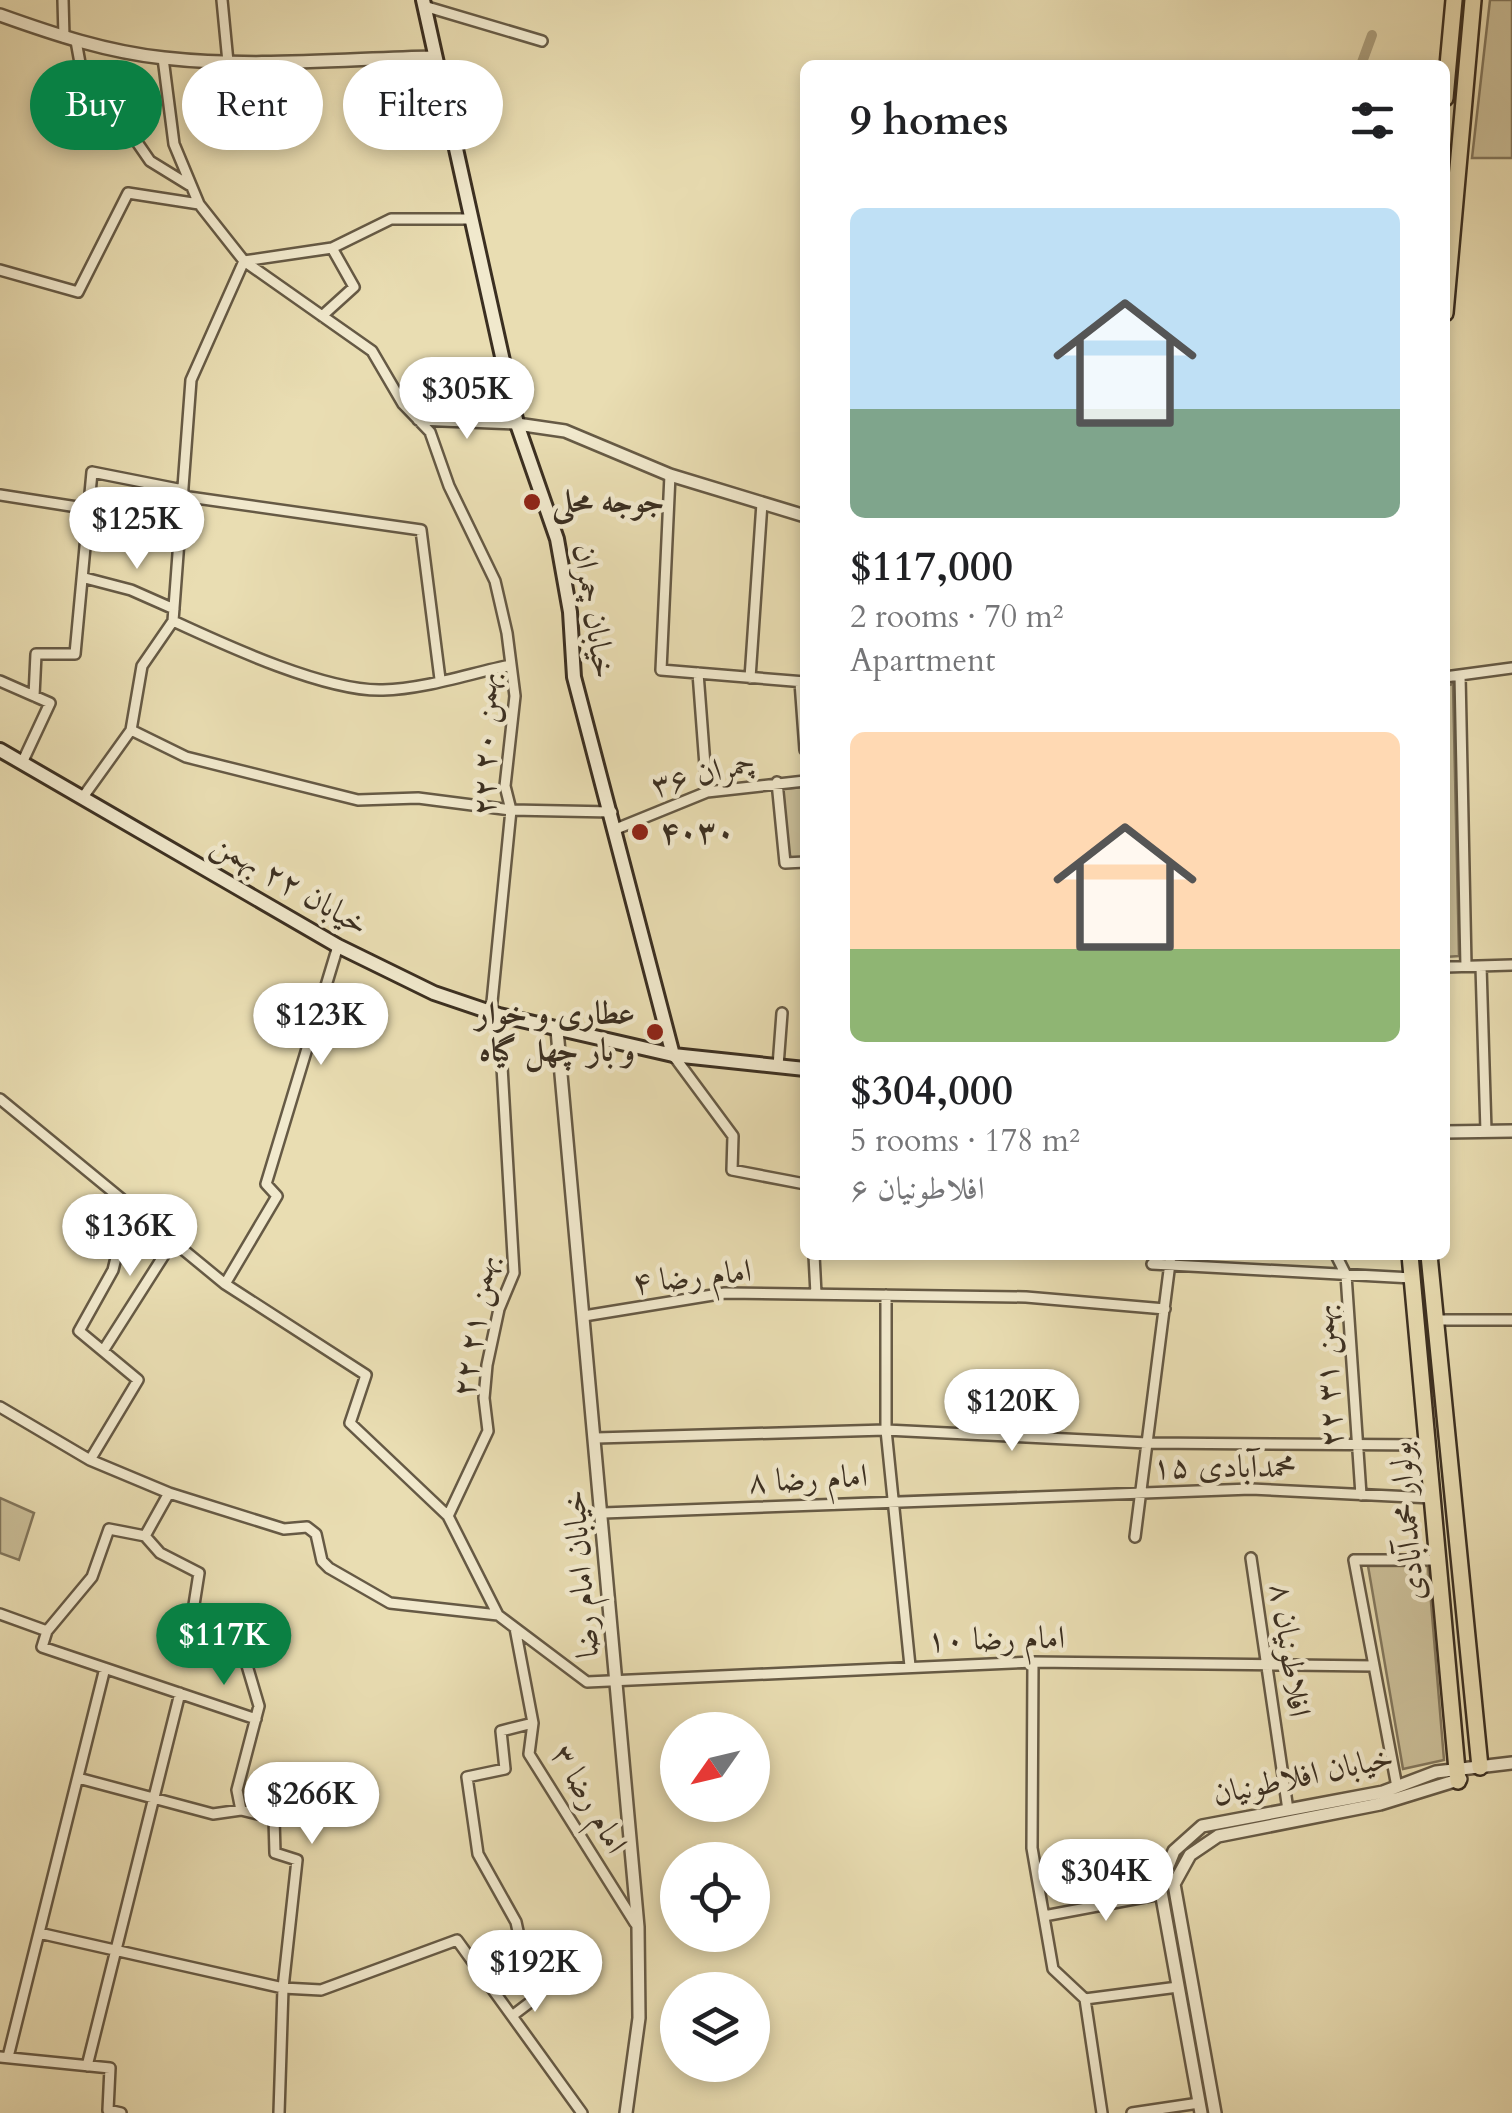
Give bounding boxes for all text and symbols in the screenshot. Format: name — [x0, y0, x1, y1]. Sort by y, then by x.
chip: Buy — [30, 60, 162, 150]
chip: Rent — [182, 60, 323, 150]
chip: Filters — [343, 60, 503, 150]
text: 9 homes — [850, 92, 1008, 149]
icon: filters — [1345, 93, 1400, 148]
icon: home — [1035, 273, 1215, 453]
pin: $305K — [397, 357, 537, 442]
text: $305K — [421, 367, 513, 411]
place label: جوجه محلی — [551, 480, 665, 526]
pin: $125K — [67, 487, 207, 572]
marker: جوجه محلی — [521, 491, 543, 513]
text: $125K — [91, 497, 183, 541]
text: $117,000 — [850, 538, 1013, 595]
street label: خیابان چمران — [562, 540, 626, 682]
text: 2 rooms · 70 m² — [850, 595, 1063, 639]
text: Apartment — [850, 639, 995, 683]
street label: ۲۲ بهمن ۲۰ — [462, 672, 508, 816]
street label: چمران ۳۶ — [646, 740, 760, 808]
icon: home — [1035, 797, 1215, 977]
place label: ۴۰۳۰ — [660, 810, 735, 854]
street label: خیابان ۲۲ بهمن — [204, 821, 376, 947]
marker: ۴۰۳۰ — [629, 821, 651, 843]
pin: $123K — [251, 983, 391, 1068]
place label: عطاری و خوار و بار چهل گیاه — [473, 992, 635, 1073]
text: $123K — [275, 993, 367, 1037]
marker: عطاری و خوار و بار چهل گیاه — [644, 1021, 666, 1043]
text: $304,000 — [850, 1062, 1013, 1119]
text: 5 rooms · 178 m² — [850, 1119, 1080, 1163]
text: افلاطونیان ۶ — [850, 1167, 985, 1211]
pin: $136K — [60, 1194, 200, 1279]
text: $136K — [84, 1204, 176, 1248]
street label: امام رضا ۴ — [630, 1249, 754, 1310]
street label: ۲۲ بهمن ۲۱ — [441, 1252, 507, 1400]
street label: ۲۲ بهمن ۳۱ — [1300, 1303, 1354, 1449]
pin: $120K — [942, 1369, 1082, 1454]
text: $120K — [966, 1379, 1058, 1423]
street label: بولوار محمدآبادی — [1378, 1440, 1436, 1602]
street label: محمدآبادی ۱۵ — [1152, 1445, 1296, 1489]
street label: امام رضا ۸ — [747, 1454, 869, 1509]
street label: خیابان امام رضا — [552, 1488, 615, 1660]
street label: افلاطونیان ۸ — [1259, 1580, 1321, 1720]
pin: $117K — [154, 1603, 294, 1688]
text: $117K — [178, 1613, 270, 1657]
street label: امام رضا ۱۰ — [926, 1616, 1066, 1667]
north arrow — [660, 1712, 770, 1822]
map controls — [660, 1712, 770, 2082]
street label: خیابان افلاطونیان — [1209, 1735, 1397, 1817]
street label: امام رضا ۳ — [536, 1736, 638, 1864]
pin: $266K — [242, 1762, 382, 1847]
text: $266K — [266, 1772, 358, 1816]
pin: $304K — [1036, 1839, 1176, 1924]
button: locate — [660, 1842, 770, 1952]
text: $304K — [1060, 1849, 1152, 1893]
pin: $192K — [465, 1930, 605, 2015]
text: $192K — [489, 1940, 581, 1984]
button: layers — [660, 1972, 770, 2082]

